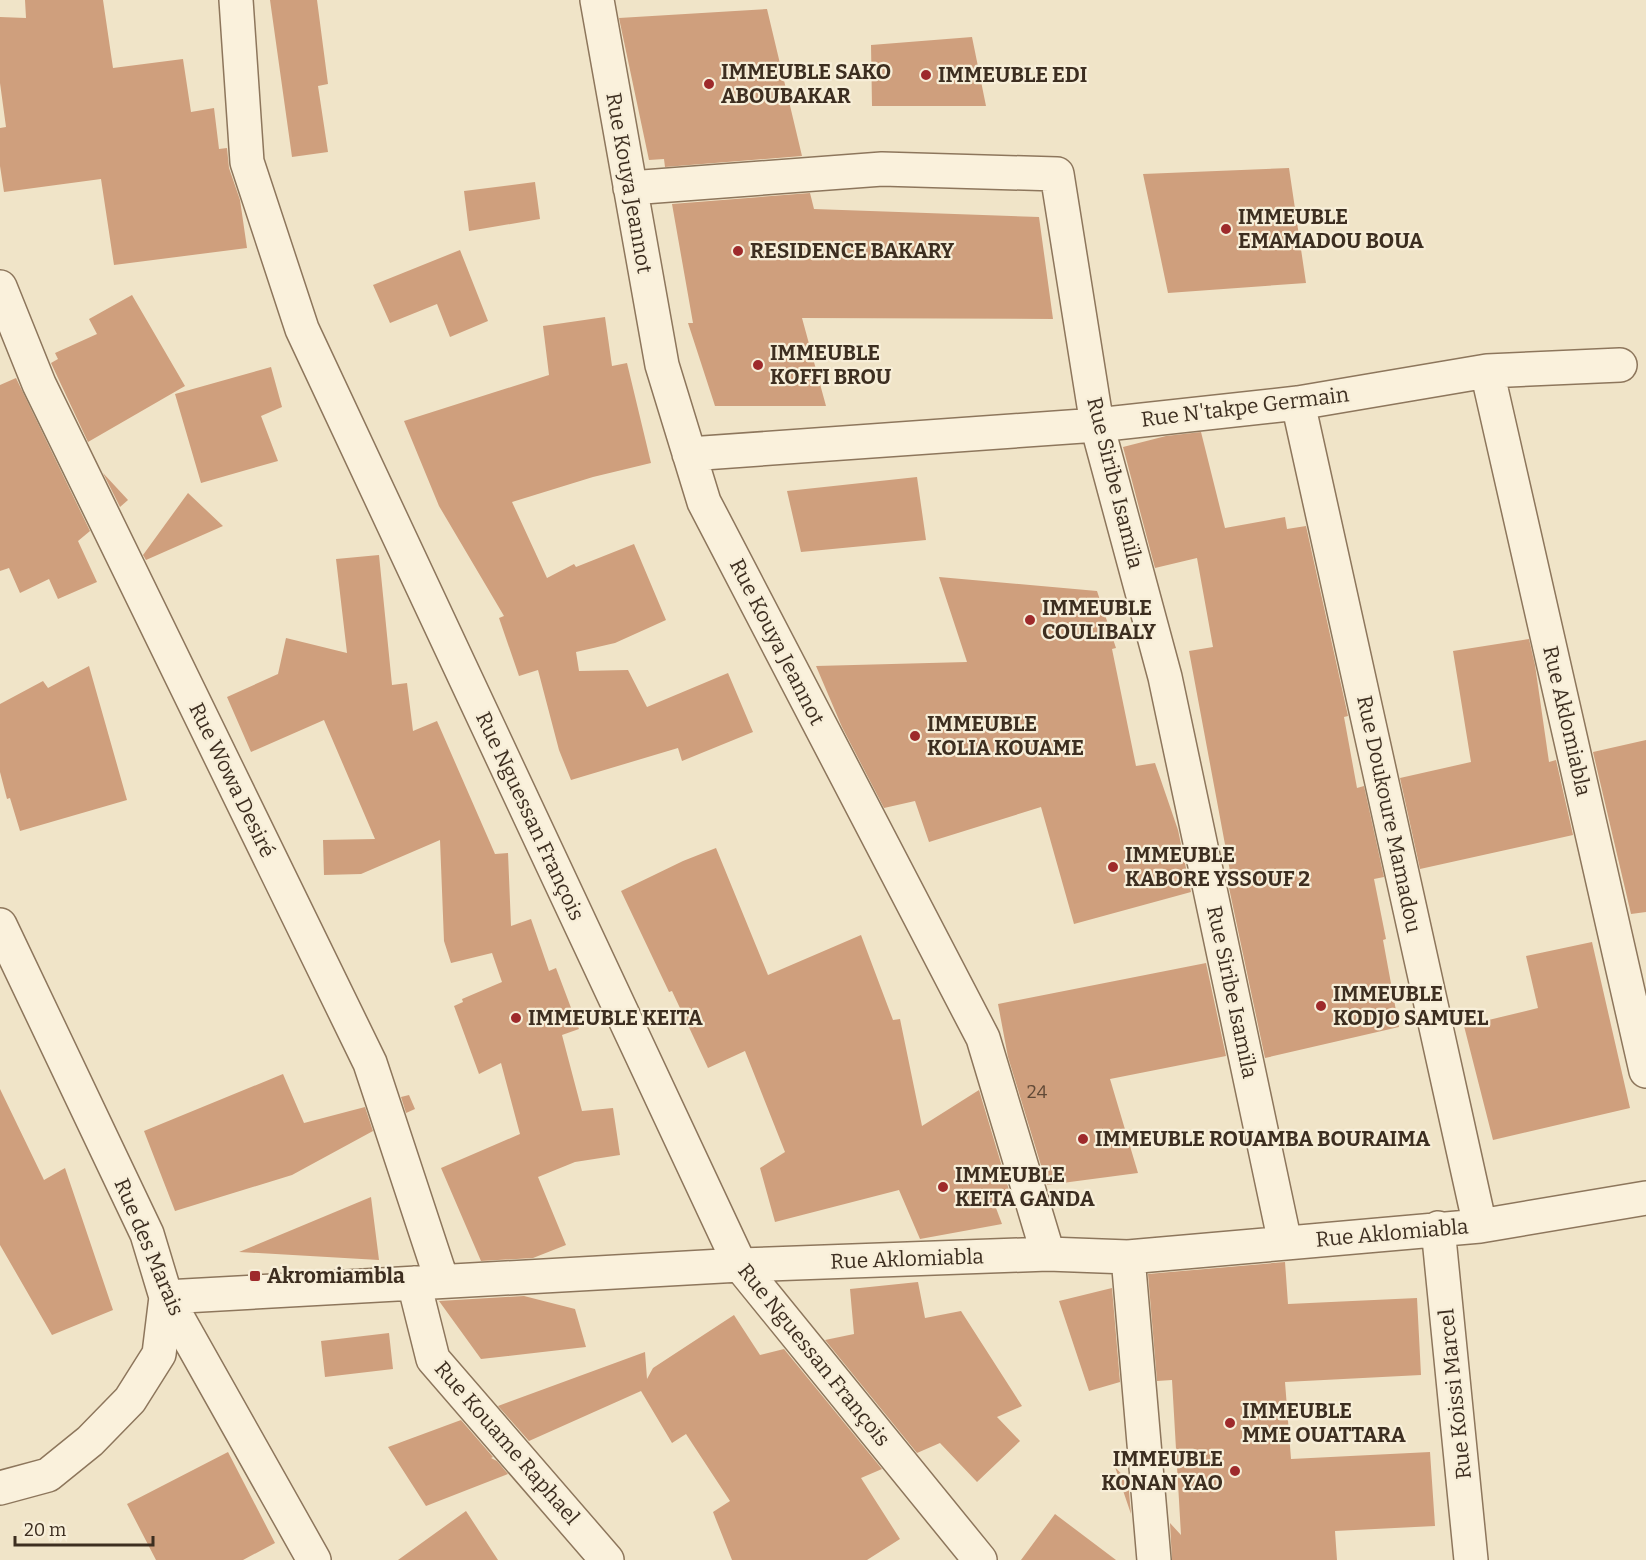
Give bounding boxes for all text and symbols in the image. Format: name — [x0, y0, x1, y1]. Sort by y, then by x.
place label: IMMEUBLE SAKO ABOUBAKAR — [721, 59, 891, 109]
place label: IMMEUBLE EDI — [938, 62, 1087, 88]
marker: IMMEUBLE EDI — [919, 68, 933, 82]
marker: IMMEUBLE SAKO ABOUBAKAR — [702, 77, 716, 91]
street label: Rue Kouya Jeannot — [600, 91, 658, 276]
place label: IMMEUBLE EMAMADOU BOUA — [1238, 204, 1424, 254]
marker: IMMEUBLE EMAMADOU BOUA — [1219, 222, 1233, 236]
place label: RESIDENCE BAKARY — [750, 238, 954, 264]
marker: RESIDENCE BAKARY — [731, 244, 745, 258]
place label: IMMEUBLE KOFFI BROU — [770, 340, 892, 390]
marker: IMMEUBLE KOFFI BROU — [751, 358, 765, 372]
street label: Rue N'takpe Germain — [1140, 381, 1350, 433]
street label: Rue Siribe Isamïla — [1081, 395, 1149, 572]
street label: Rue Kouya Jeannot — [724, 555, 830, 730]
place label: IMMEUBLE COULIBALY — [1042, 595, 1156, 645]
marker: IMMEUBLE COULIBALY — [1023, 613, 1037, 627]
street label: Rue Aklomiabla — [1537, 643, 1597, 799]
street label: Rue Doukoure Mamadou — [1351, 693, 1427, 935]
street label: Rue Wowa Desiré — [183, 698, 281, 862]
street label: Rue Nguessan François — [470, 707, 590, 925]
place label: IMMEUBLE KOLIA KOUAME — [927, 711, 1084, 761]
marker: IMMEUBLE KOLIA KOUAME — [908, 729, 922, 743]
place label: IMMEUBLE KABORE YSSOUF 2 — [1125, 842, 1310, 892]
marker: IMMEUBLE KABORE YSSOUF 2 — [1106, 860, 1120, 874]
street label: Rue Siribe Isamïla — [1201, 903, 1263, 1081]
place label: IMMEUBLE KODJO SAMUEL — [1333, 981, 1489, 1031]
marker: IMMEUBLE KODJO SAMUEL — [1314, 999, 1328, 1013]
place label: IMMEUBLE KEITA — [528, 1005, 703, 1031]
marker: IMMEUBLE KEITA — [509, 1011, 523, 1025]
house number: 24 — [1027, 1081, 1048, 1103]
place label: IMMEUBLE ROUAMBA BOURAIMA — [1095, 1126, 1430, 1152]
marker: IMMEUBLE ROUAMBA BOURAIMA — [1076, 1132, 1090, 1146]
place label: IMMEUBLE KEITA GANDA — [955, 1162, 1095, 1212]
street label: Rue des Marais — [108, 1174, 190, 1320]
marker: IMMEUBLE KEITA GANDA — [936, 1180, 950, 1194]
street label: Rue Aklomiabla — [1314, 1213, 1470, 1253]
street label: Rue Aklomiabla — [830, 1243, 985, 1275]
street label: Rue Nguessan François — [732, 1258, 896, 1452]
place label: Akromiambla — [267, 1263, 405, 1289]
marker: Akromiambla — [248, 1269, 262, 1283]
street label: Rue Koissi Marcel — [1433, 1307, 1477, 1481]
street label: Rue Kouame Raphael — [429, 1356, 585, 1530]
place label: IMMEUBLE MME OUATTARA — [1242, 1398, 1406, 1448]
marker: IMMEUBLE MME OUATTARA — [1223, 1416, 1237, 1430]
place label: IMMEUBLE KONAN YAO — [1101, 1446, 1223, 1496]
marker: IMMEUBLE KONAN YAO — [1228, 1464, 1242, 1478]
scale bar — [15, 1509, 153, 1547]
text: 20 m — [24, 1519, 66, 1541]

